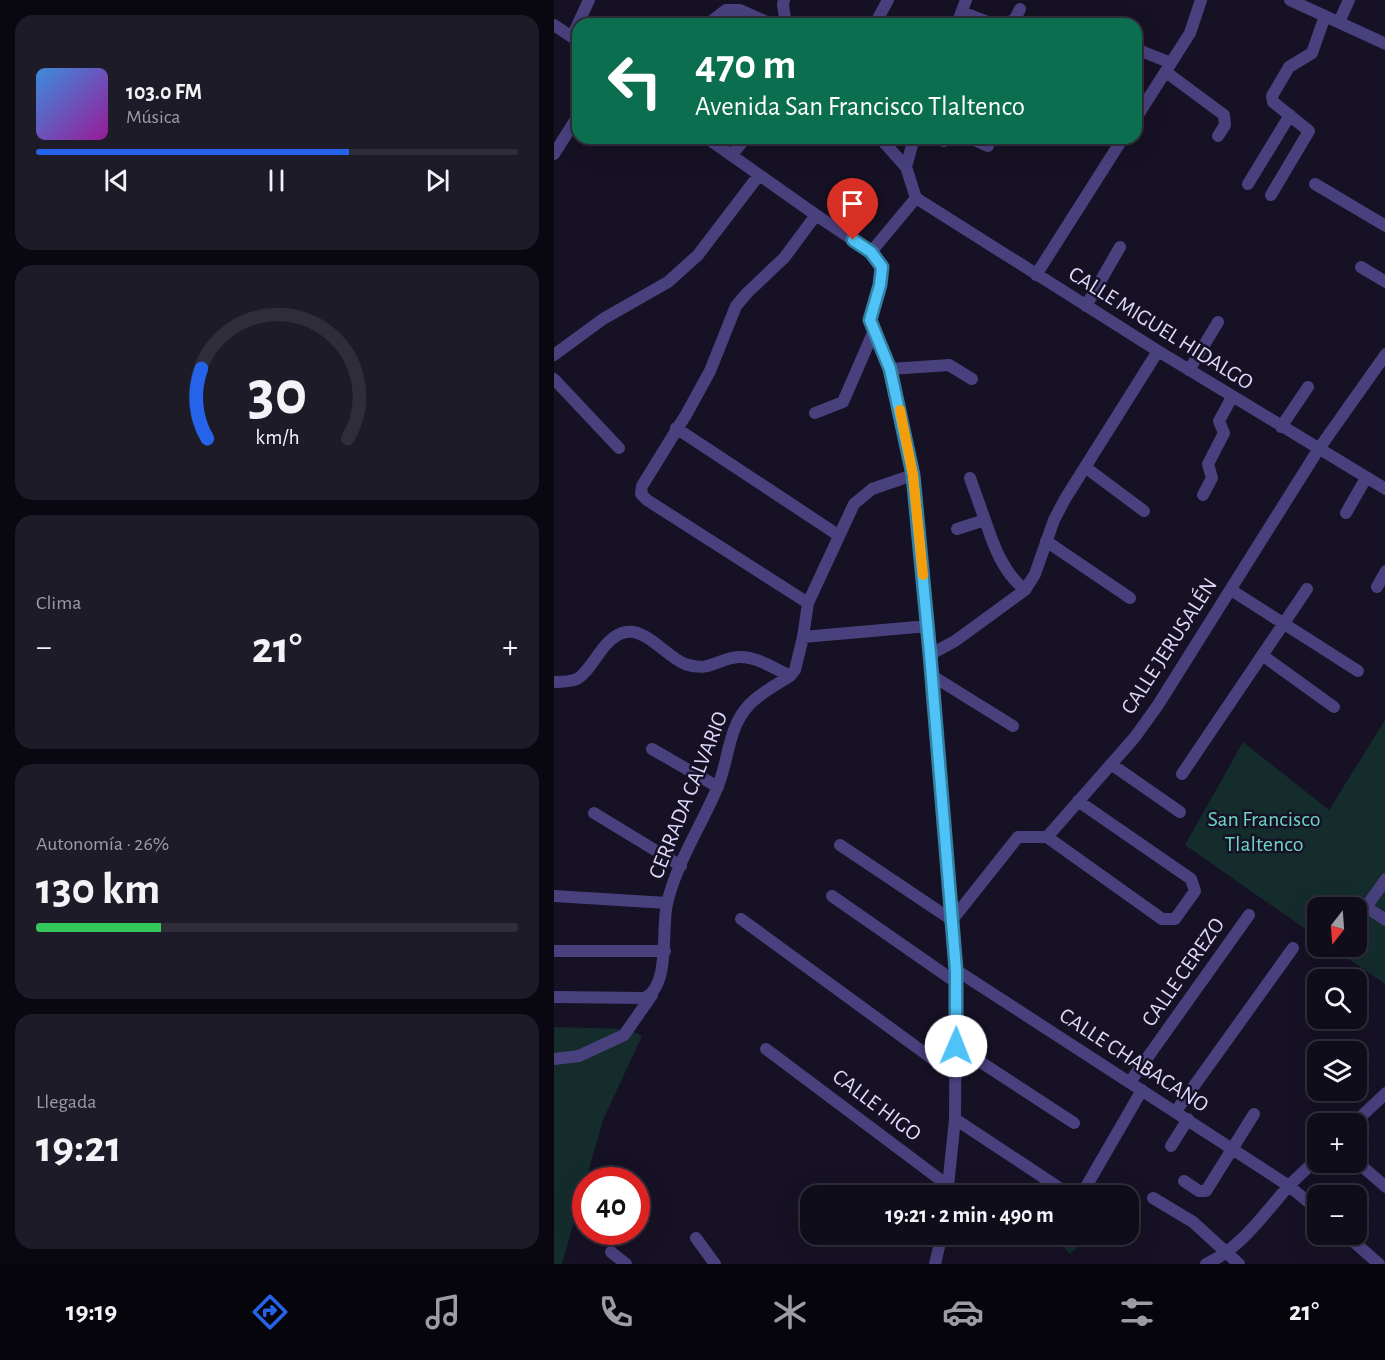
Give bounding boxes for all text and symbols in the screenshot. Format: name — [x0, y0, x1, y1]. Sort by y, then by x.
icon: left — [596, 42, 674, 120]
text: 470 m — [695, 44, 796, 86]
text: 103.0 FM — [126, 81, 202, 103]
text: Avenida San Francisco Tlaltenco — [695, 93, 1025, 120]
text: Música — [126, 107, 181, 127]
icon: previous — [100, 164, 133, 197]
icon: pause — [260, 164, 293, 197]
icon: next — [421, 164, 454, 197]
pin — [827, 178, 878, 240]
icon: arrive — [836, 187, 869, 220]
street label: CALLE MIGUEL HIDALGO — [1065, 262, 1257, 394]
text: 30 — [247, 363, 307, 425]
text: km/h — [255, 428, 299, 449]
street label: CALLE JERUSALÉN — [1116, 573, 1221, 718]
text: Clima — [36, 593, 81, 613]
text: 21° — [252, 626, 302, 671]
text: − — [36, 631, 52, 664]
text: + — [502, 631, 518, 664]
street label: CERRADA CALVARIO — [644, 708, 732, 882]
park label: San Francisco Tlaltenco — [1208, 808, 1321, 855]
text: Autonomía · 26% — [36, 834, 169, 854]
text: 130 km — [36, 867, 160, 912]
north arrow — [1307, 897, 1367, 957]
map controls — [1307, 897, 1367, 1245]
street label: CALLE CEREZO — [1138, 914, 1228, 1030]
button: search — [1307, 969, 1367, 1029]
street label: CALLE CHABACANO — [1056, 1004, 1213, 1116]
position arrow — [924, 1014, 988, 1078]
button: layers — [1307, 1041, 1367, 1101]
street label: CALLE HIGO — [829, 1065, 925, 1145]
text: Llegada — [36, 1092, 97, 1112]
button: + — [1307, 1113, 1367, 1173]
text: 19:21 — [36, 1125, 122, 1170]
speed limit sign: 40 — [572, 1167, 650, 1245]
button: − — [1307, 1185, 1367, 1245]
text: 19:21 · 2 min · 490 m — [885, 1204, 1054, 1226]
icon: directions — [249, 1291, 291, 1333]
icon: music — [422, 1291, 464, 1333]
icon: phone — [595, 1291, 637, 1333]
icon: climate — [769, 1291, 811, 1333]
icon: car — [942, 1291, 984, 1333]
icon: filters — [1116, 1291, 1158, 1333]
text: 19:19 — [66, 1298, 117, 1325]
text: 21° — [1289, 1298, 1319, 1325]

